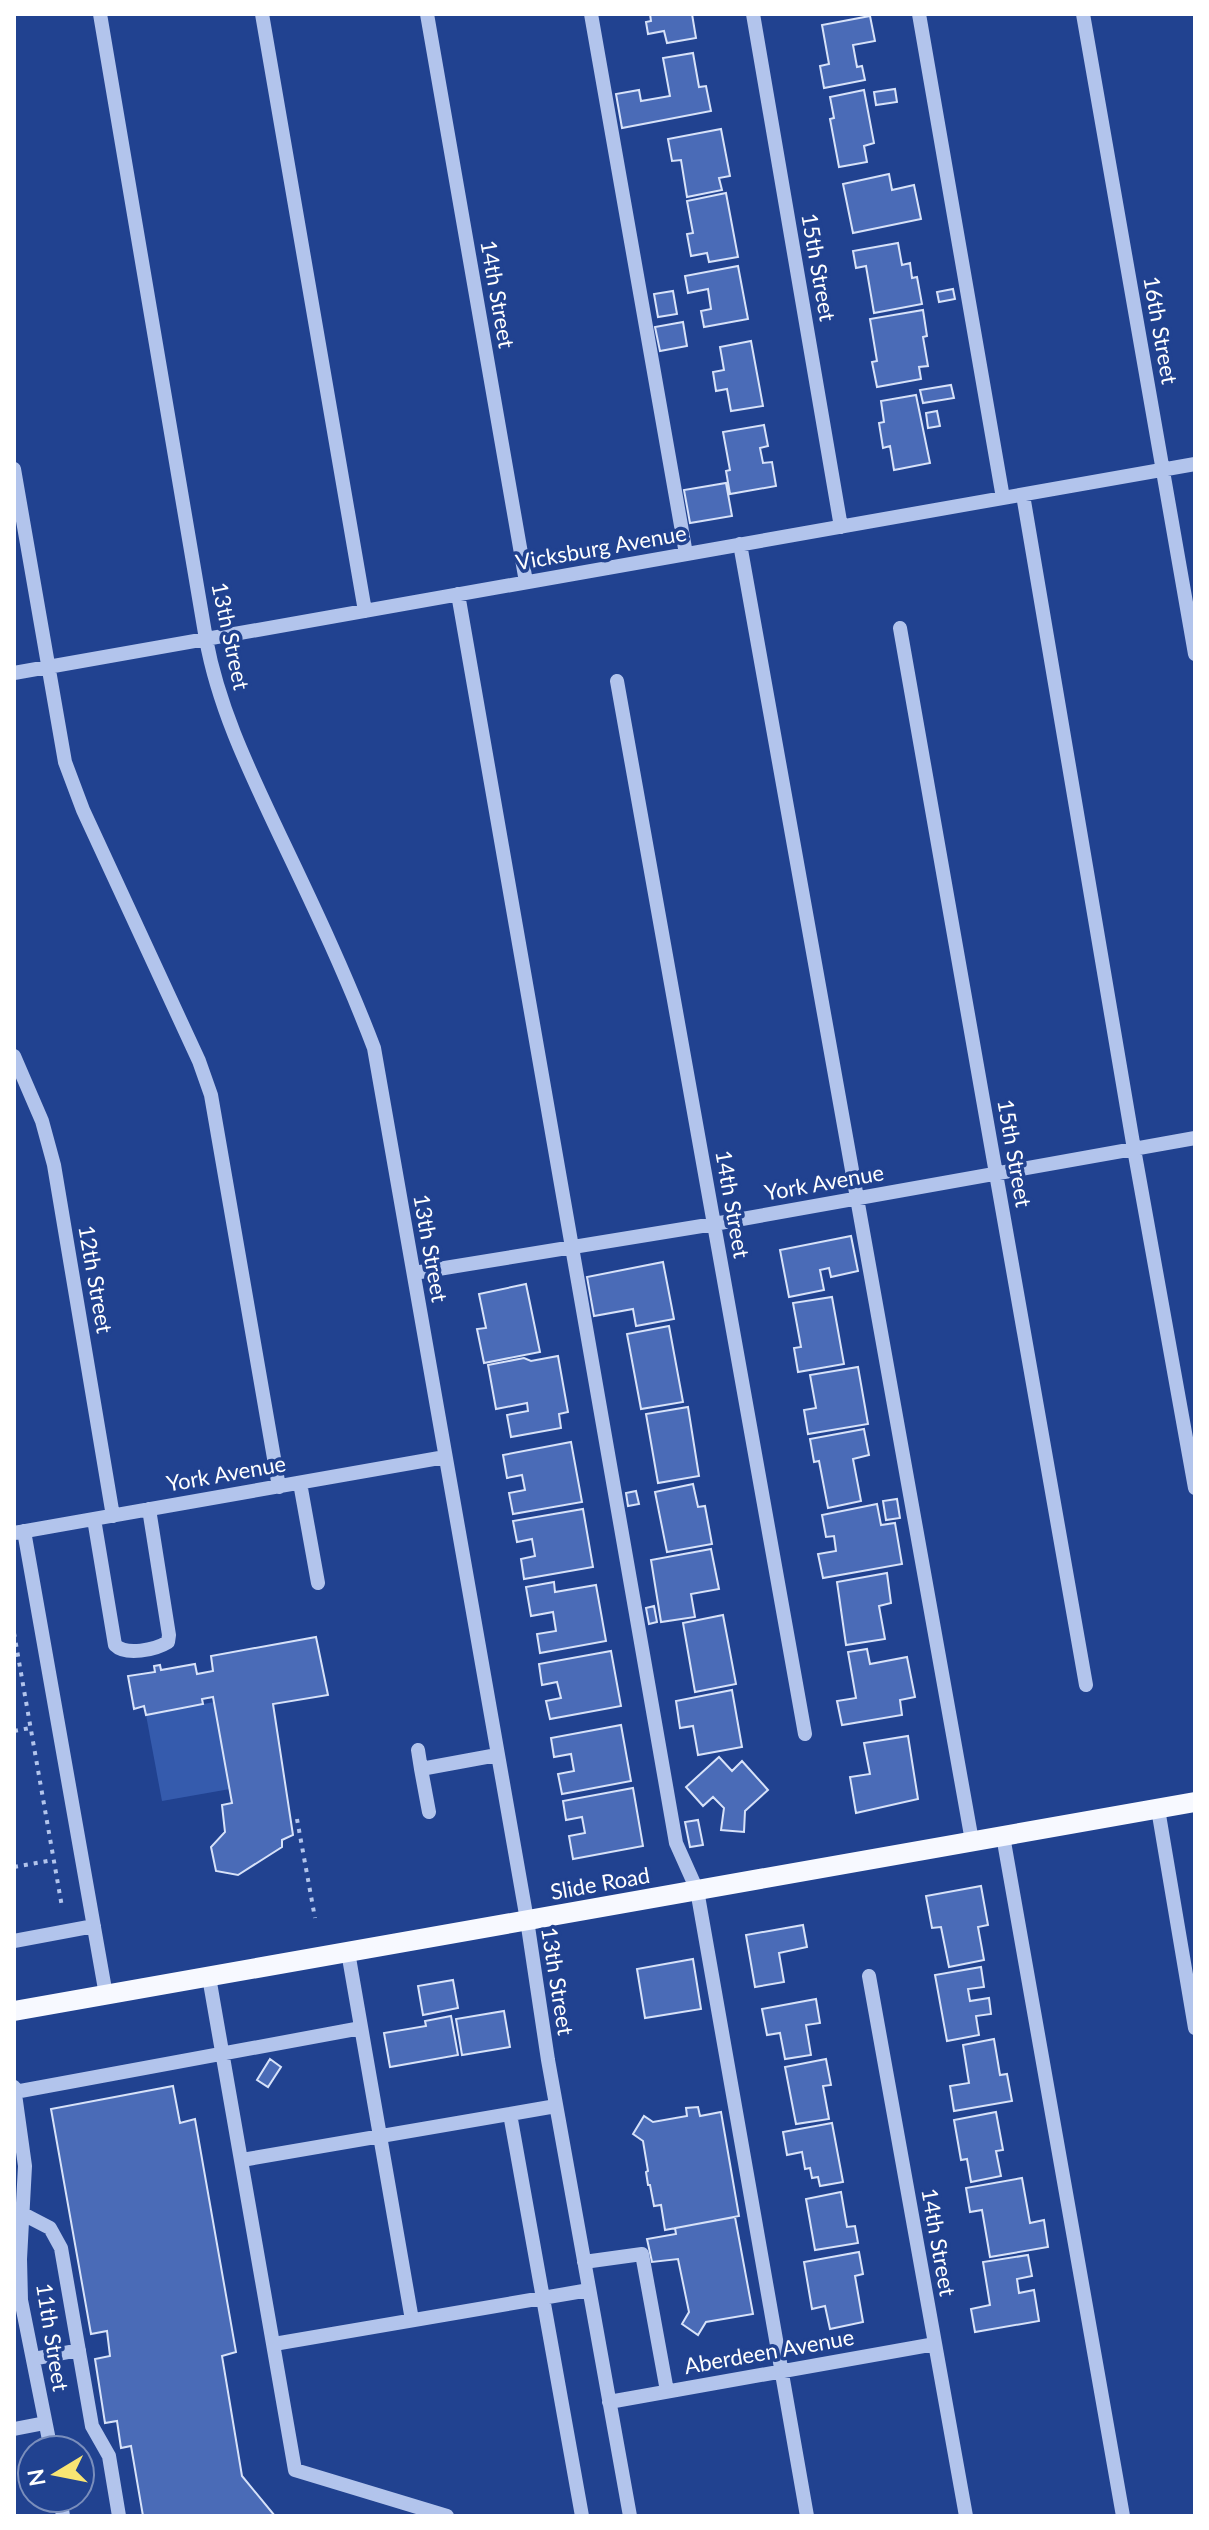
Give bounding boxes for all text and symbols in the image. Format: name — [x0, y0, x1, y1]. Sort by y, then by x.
street label: 15th Street — [796, 211, 842, 323]
street label: 14th Street — [475, 238, 521, 350]
street label: 16th Street — [1138, 274, 1184, 386]
street label: Vicksburg Avenue — [514, 519, 688, 575]
street label: 13th Street — [206, 580, 256, 692]
street label: 15th Street — [992, 1097, 1038, 1209]
street label: 14th Street — [710, 1148, 756, 1260]
street label: York Avenue — [762, 1158, 886, 1206]
street label: 13th Street — [408, 1192, 454, 1304]
street label: 12th Street — [73, 1223, 119, 1335]
street label: York Avenue — [164, 1449, 288, 1497]
street label: Slide Road — [548, 1861, 652, 1905]
street label: 13th Street — [536, 1925, 580, 2037]
street label: 14th Street — [916, 2186, 962, 2298]
street label: 11th Street — [31, 2281, 75, 2393]
street label: Aberdeen Avenue — [682, 2323, 856, 2379]
north arrow — [16, 2434, 96, 2514]
text: N — [21, 2467, 51, 2488]

